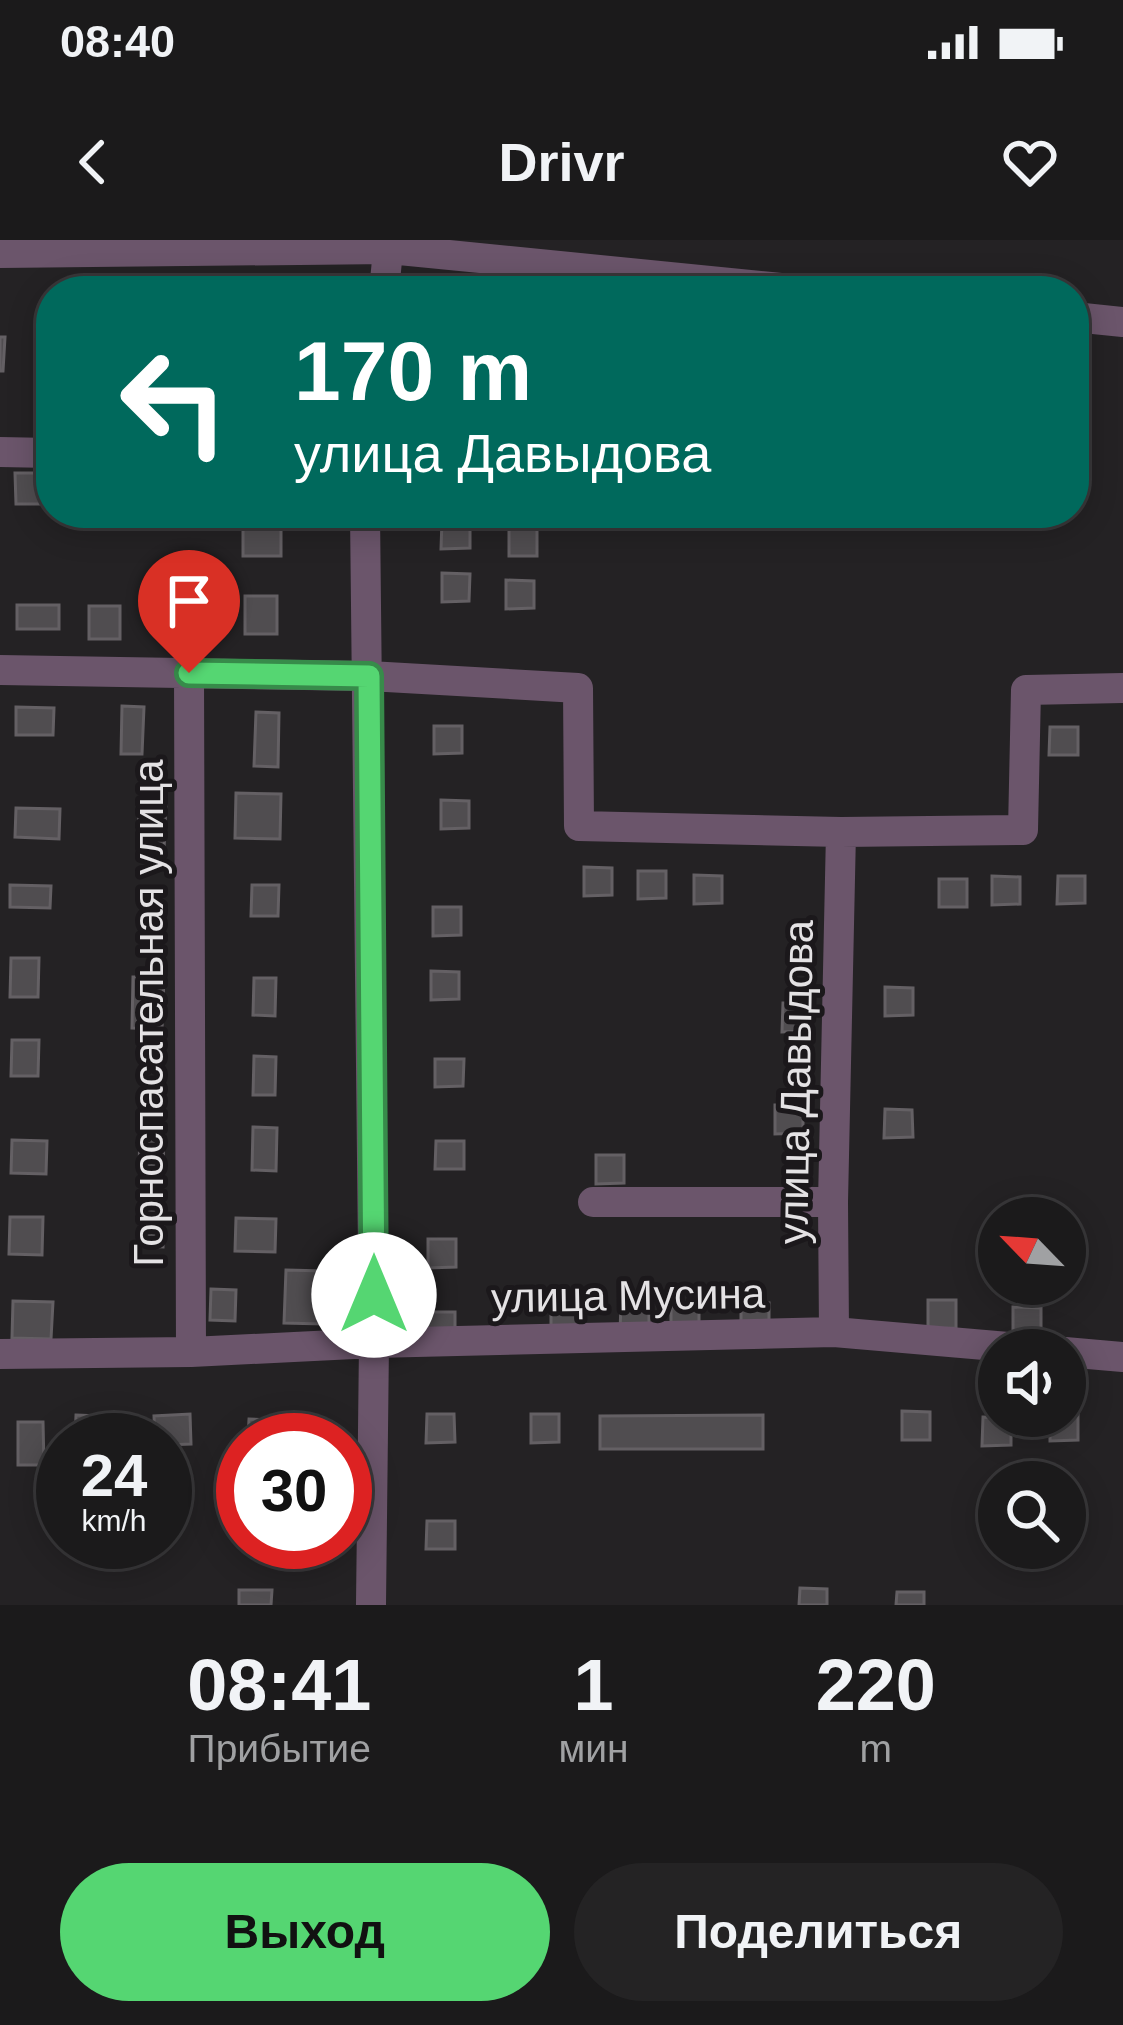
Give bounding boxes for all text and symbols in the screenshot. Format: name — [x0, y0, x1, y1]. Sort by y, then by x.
text: 08:40 — [60, 16, 175, 67]
icon: back — [60, 129, 126, 195]
icon: heart — [997, 129, 1063, 195]
text: Drivr — [498, 132, 625, 192]
icon: left — [96, 324, 252, 480]
text: 170 m — [294, 324, 532, 418]
text: улица Давыдова — [294, 423, 711, 483]
pin — [138, 550, 240, 673]
icon: arrive — [156, 568, 222, 634]
street label: Горноспасательная улица — [125, 759, 172, 1267]
street label: улица Давыдова — [769, 919, 822, 1245]
north arrow — [978, 1197, 1086, 1305]
map controls — [978, 1197, 1086, 1569]
position arrow — [311, 1232, 437, 1358]
street label: улица Мусина — [491, 1270, 766, 1321]
button: sound — [978, 1329, 1086, 1437]
speed limit sign: 30 — [216, 1413, 372, 1569]
text: 24 — [81, 1442, 147, 1509]
button: search — [978, 1461, 1086, 1569]
text: km/h — [81, 1504, 147, 1537]
text: 08:41 — [187, 1645, 371, 1725]
text: 1 — [573, 1645, 614, 1725]
text: 220 — [816, 1645, 936, 1725]
text: Прибытие — [188, 1727, 371, 1770]
text: мин — [558, 1727, 629, 1770]
text: m — [860, 1727, 892, 1770]
button: Выход — [60, 1863, 550, 2001]
button: Поделиться — [574, 1863, 1063, 2001]

